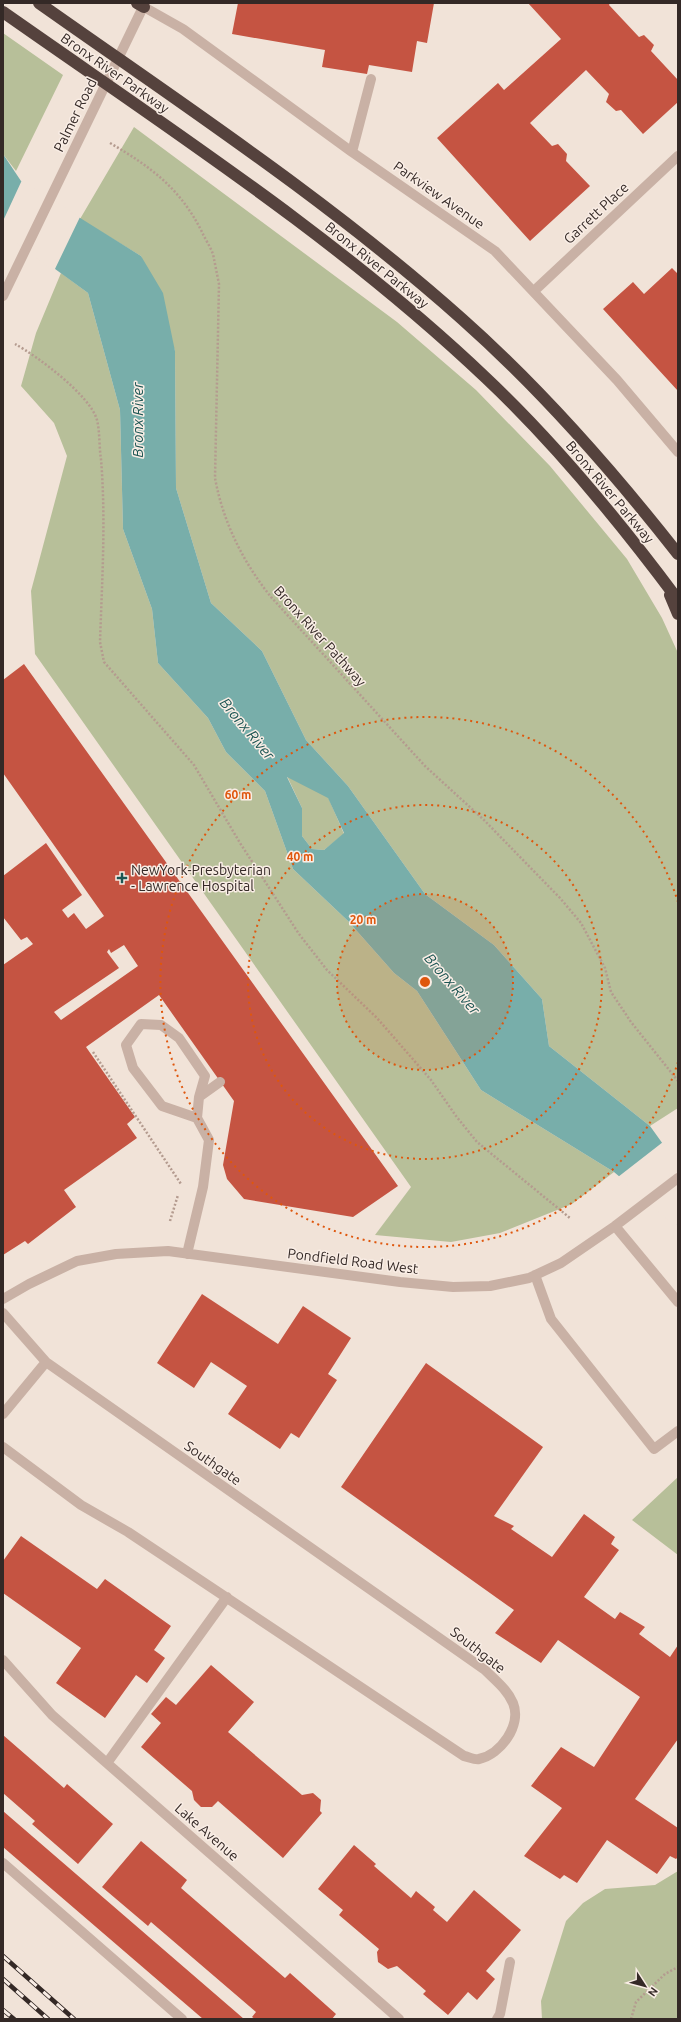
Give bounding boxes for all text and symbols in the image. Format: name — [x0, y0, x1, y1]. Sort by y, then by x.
street label: Bronx River Parkway — [58, 30, 172, 117]
street label: Palmer Road — [50, 76, 100, 154]
street label: Parkview Avenue — [391, 158, 487, 232]
street label: Garrett Place — [560, 179, 632, 247]
street label: Bronx River Parkway — [322, 218, 432, 312]
water label: Bronx River — [129, 381, 146, 458]
street label: Bronx River Parkway — [563, 438, 658, 547]
street label: Bronx River Pathway — [271, 583, 369, 690]
water label: Bronx River — [217, 694, 279, 764]
text: 60 m — [225, 788, 251, 801]
text: 40 m — [287, 850, 313, 863]
place label: NewYork-Presbyterian - Lawrence Hospital — [131, 862, 271, 894]
marker: NewYork-Presbyterian - Lawrence Hospital — [116, 872, 128, 884]
text: 20 m — [350, 913, 376, 926]
water label: Bronx River — [421, 950, 484, 1019]
centre of rings — [418, 975, 432, 989]
street label: Pondfield Road West — [287, 1245, 420, 1277]
street label: Southgate — [182, 1438, 244, 1488]
street label: Southgate — [447, 1624, 509, 1676]
street label: Lake Avenue — [172, 1800, 242, 1864]
north arrow — [625, 1966, 665, 2006]
text: N — [646, 1985, 660, 1999]

